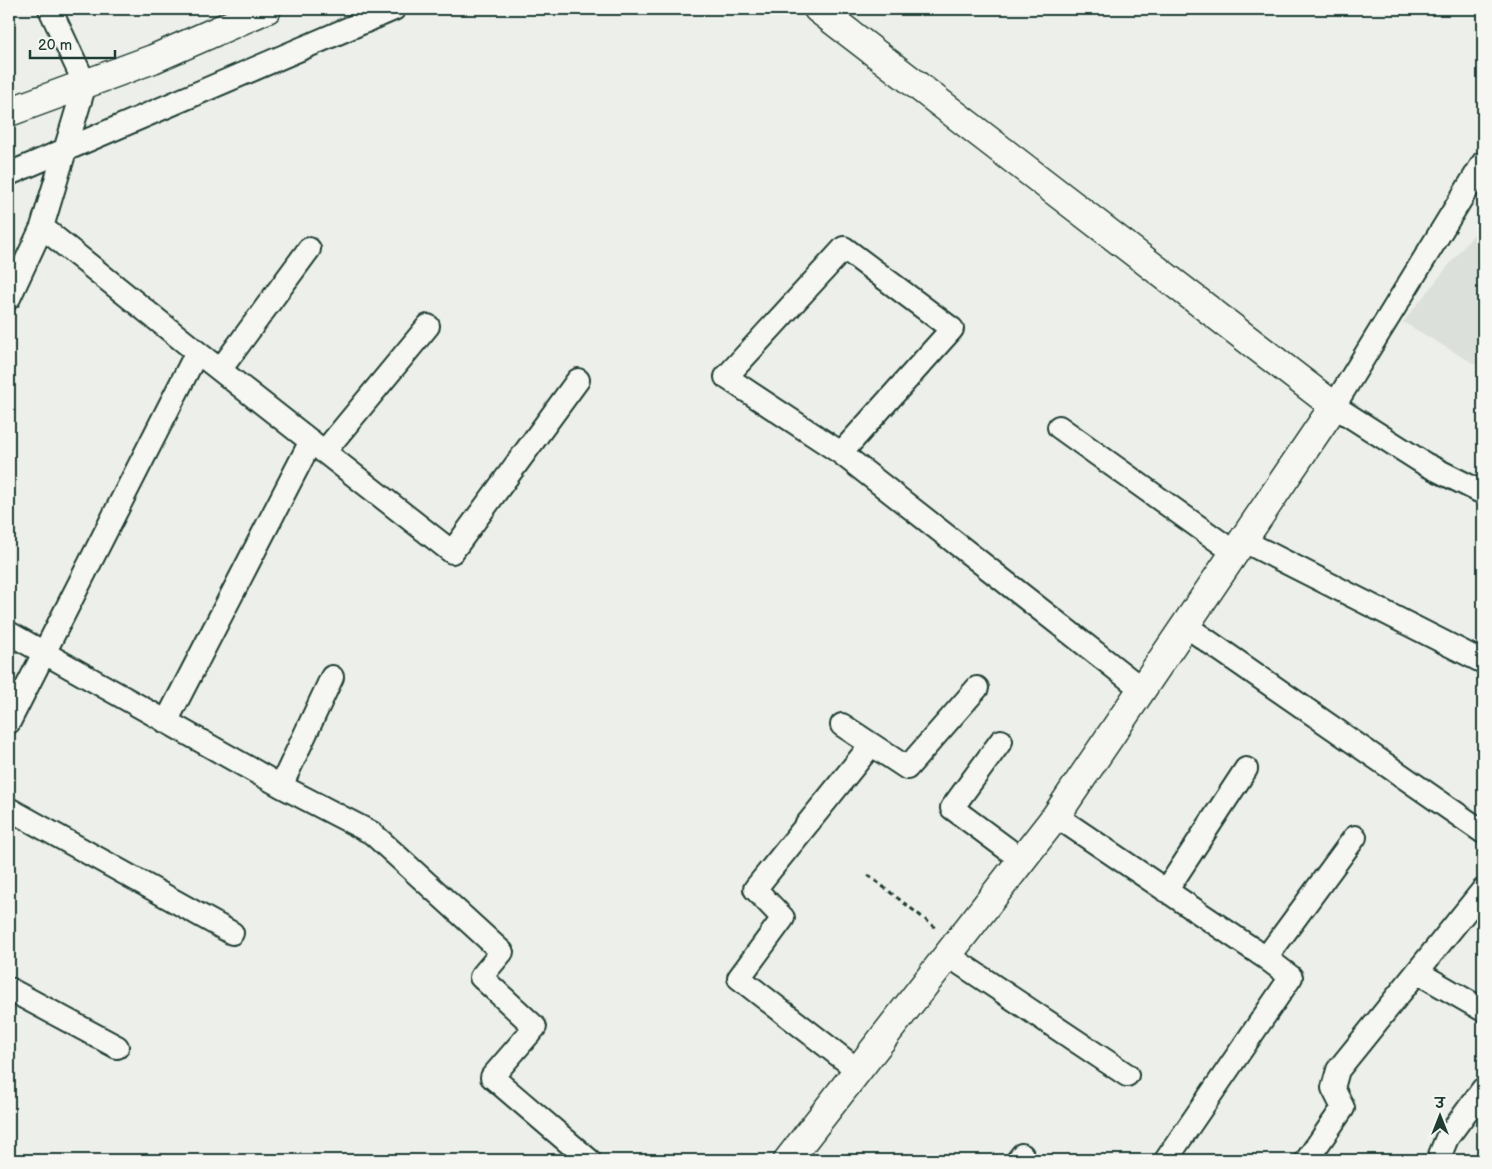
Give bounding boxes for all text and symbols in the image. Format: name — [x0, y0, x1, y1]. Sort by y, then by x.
scale bar — [30, 28, 115, 60]
text: 20 m — [38, 36, 72, 55]
north arrow — [1414, 1092, 1464, 1142]
text: उ — [1433, 1095, 1446, 1112]

